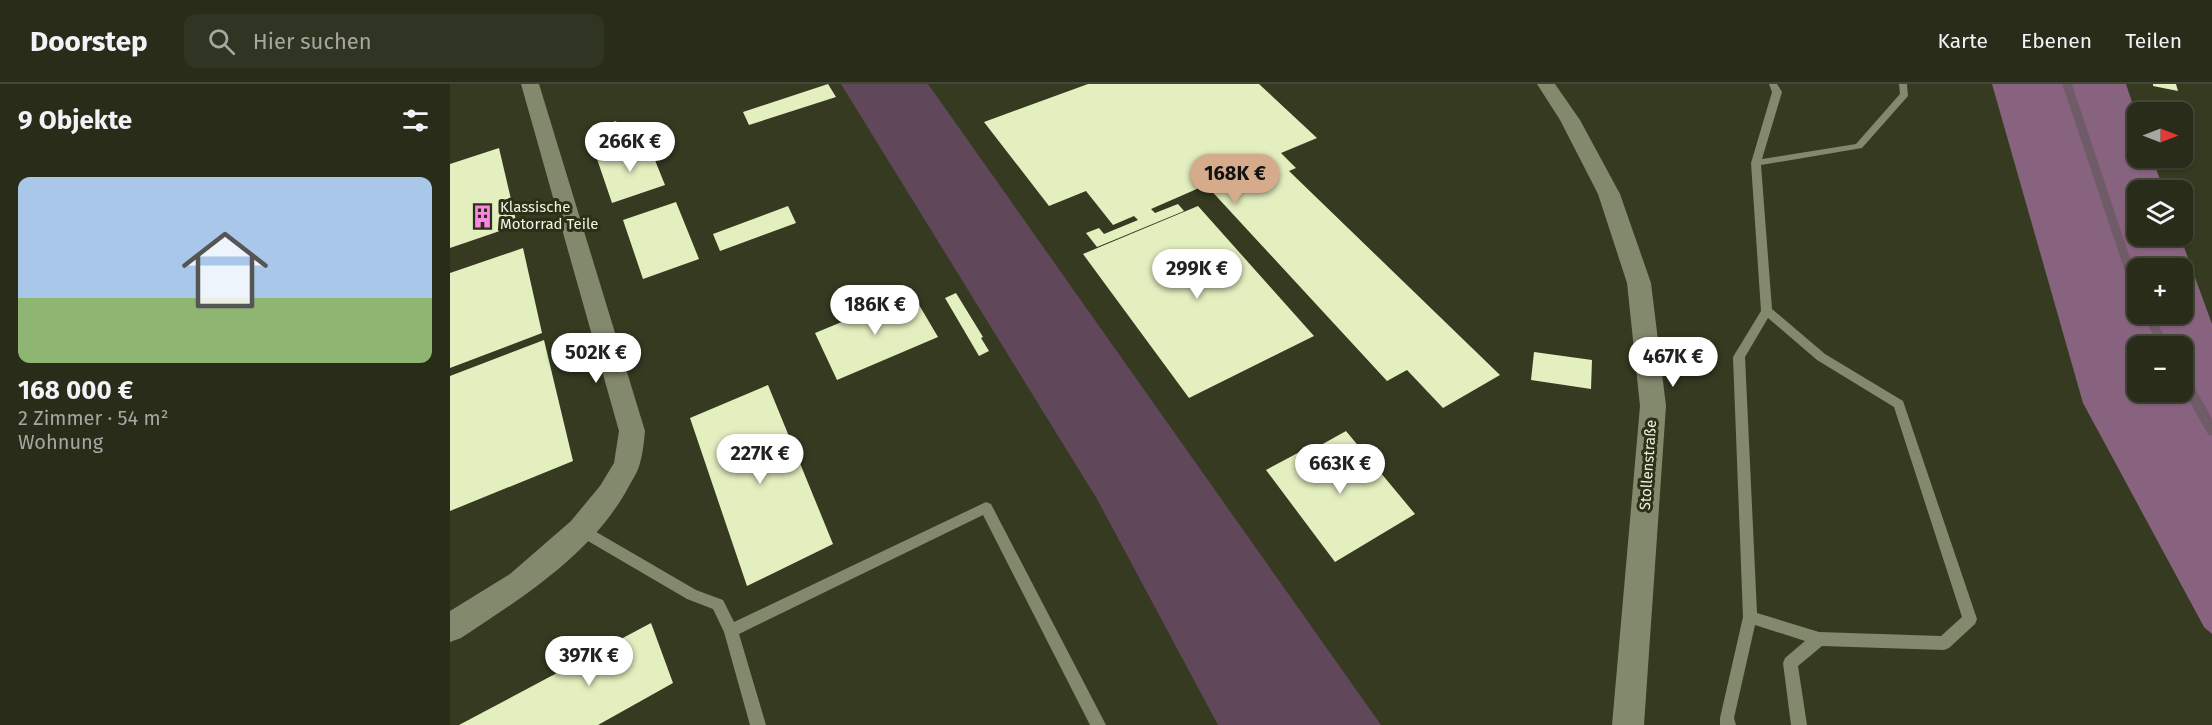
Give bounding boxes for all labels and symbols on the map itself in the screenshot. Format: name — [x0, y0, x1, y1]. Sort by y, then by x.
north arrow — [2127, 102, 2193, 168]
pin: 266K € — [581, 122, 679, 173]
pin: 168K € — [1186, 154, 1284, 205]
place label: Klassische Motorrad Teile — [500, 198, 598, 233]
building icon: Klassische Motorrad Teile — [469, 203, 495, 229]
pin: 299K € — [1148, 249, 1246, 300]
pin: 186K € — [826, 285, 924, 336]
pin: 502K € — [547, 333, 645, 384]
pin: 467K € — [1624, 337, 1722, 388]
street label: Stollenstraße — [1636, 419, 1660, 511]
pin: 227K € — [711, 434, 809, 485]
pin: 663K € — [1291, 444, 1389, 495]
pin: 397K € — [540, 636, 638, 687]

